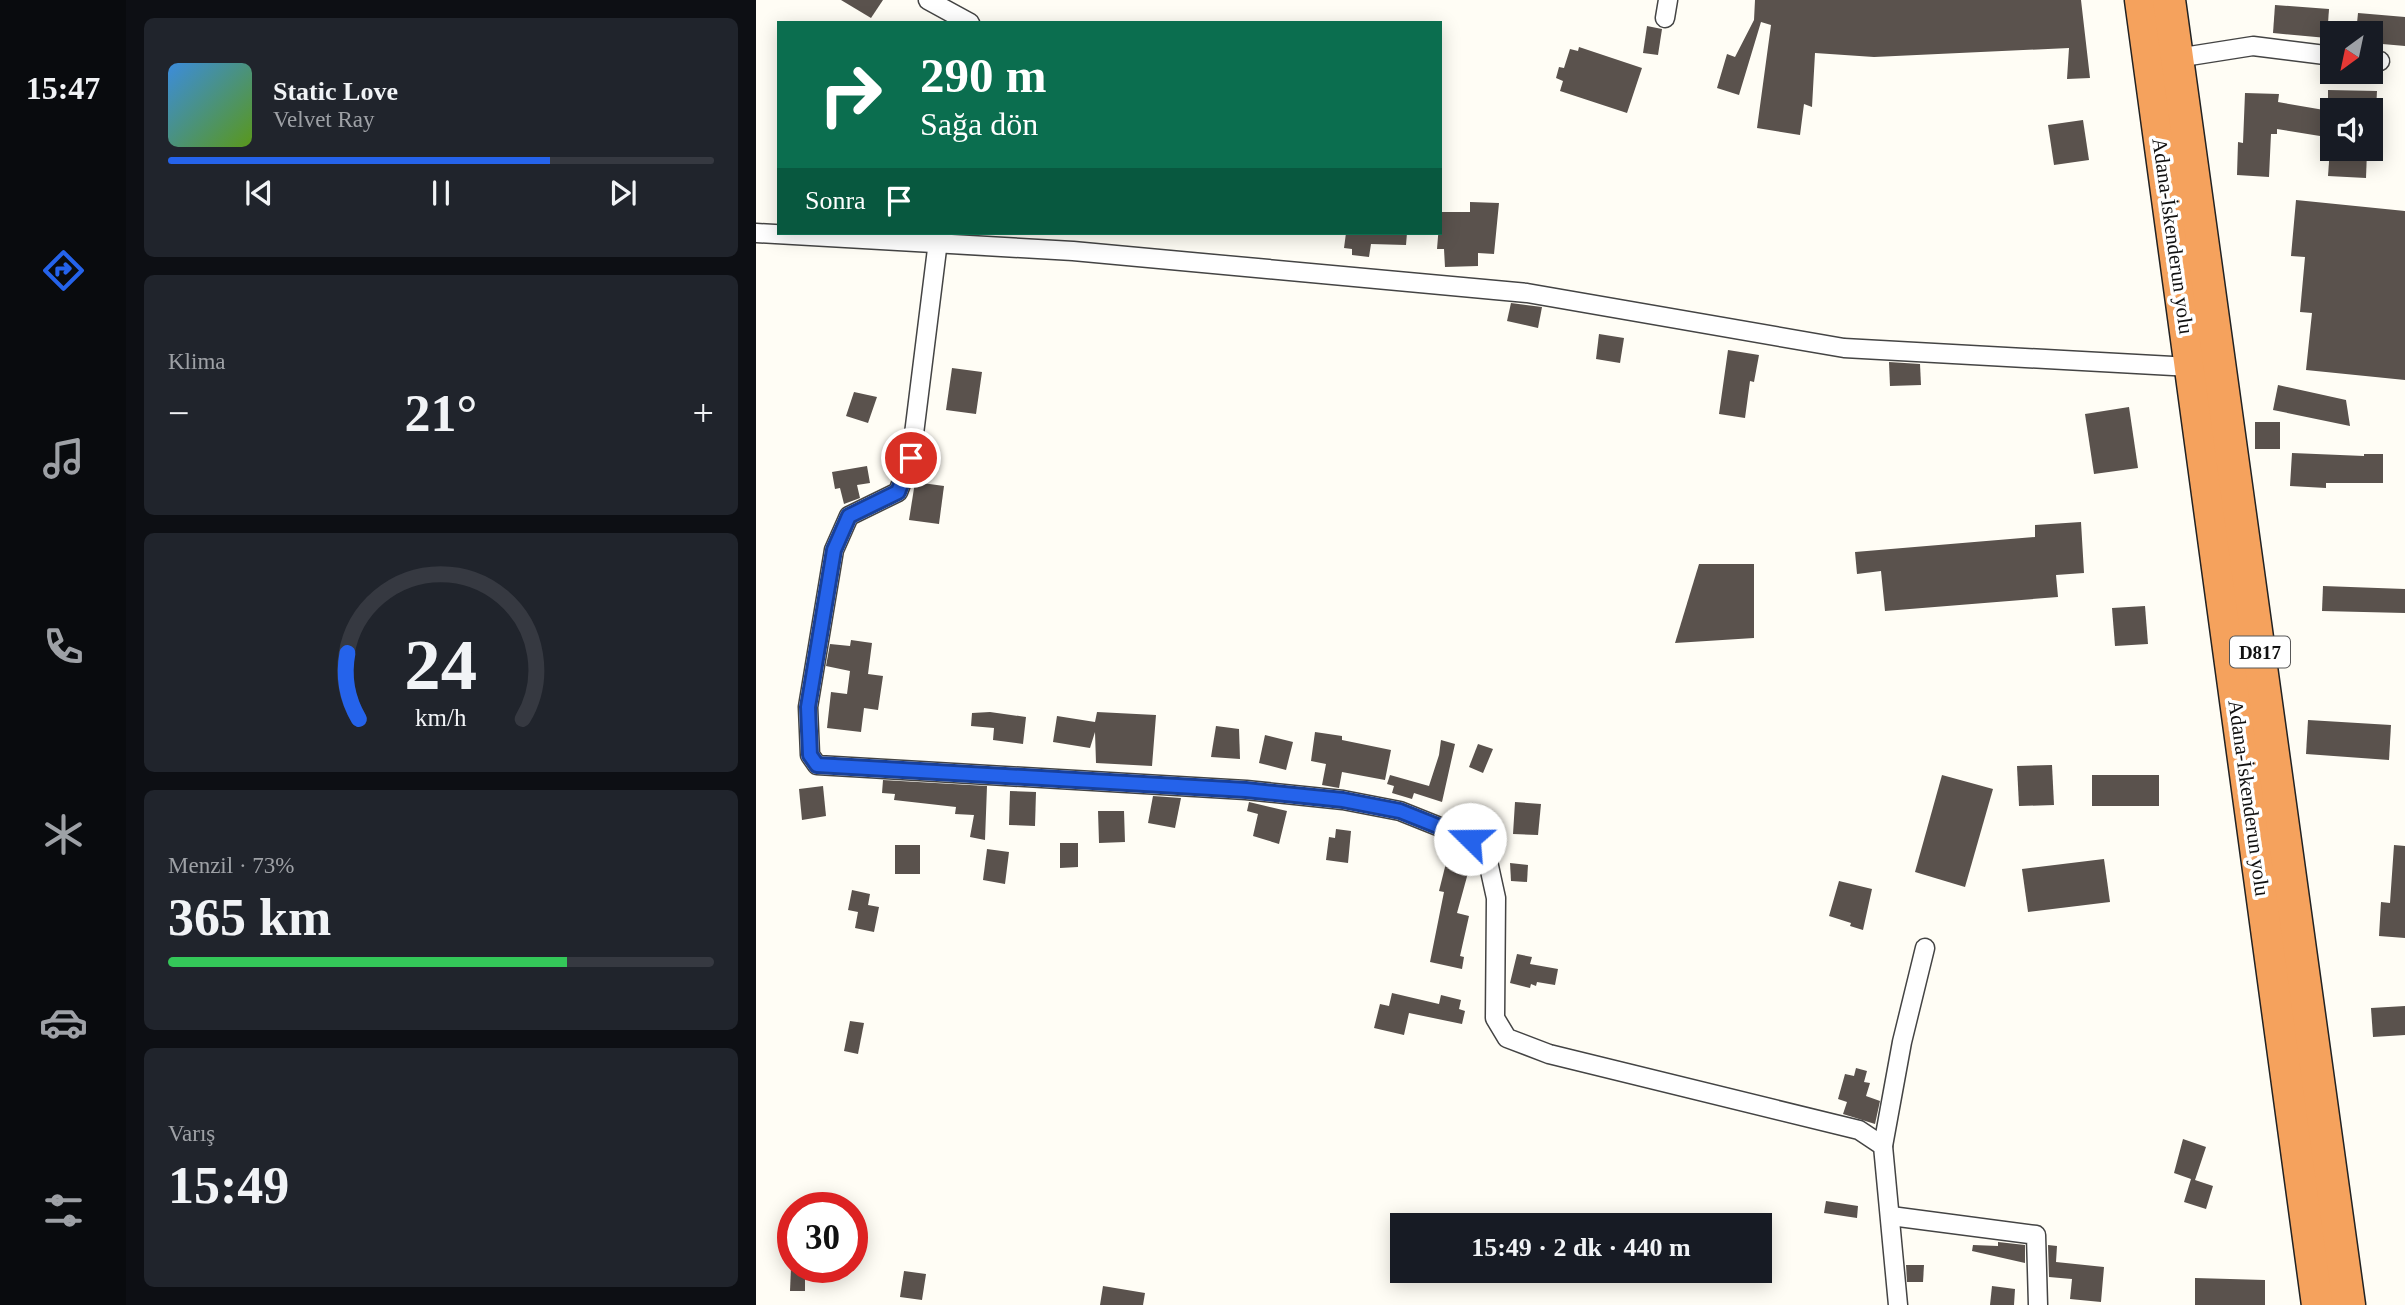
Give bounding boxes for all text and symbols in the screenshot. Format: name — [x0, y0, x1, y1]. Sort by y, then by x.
north arrow — [2320, 21, 2384, 84]
map controls — [2320, 21, 2383, 161]
text: 290 m — [920, 48, 1047, 103]
icon: right — [805, 49, 896, 140]
text: 15:47 — [26, 70, 100, 106]
text: Static Love — [273, 77, 398, 106]
button: sound — [2320, 98, 2383, 161]
text: Sağa dön — [920, 106, 1038, 142]
text: Velvet Ray — [273, 107, 375, 132]
street label: Adana-İskenderun yolu — [2147, 136, 2199, 336]
icon: previous — [240, 174, 278, 212]
icon: pause — [422, 174, 460, 212]
icon: next — [604, 174, 642, 212]
icon: arrive — [880, 182, 918, 220]
text: Sonra — [805, 186, 866, 215]
icon: directions — [39, 246, 88, 295]
text: Klima — [168, 349, 226, 374]
text: 21° — [405, 385, 477, 442]
text: − — [168, 392, 189, 434]
text: + — [693, 392, 714, 434]
pin — [881, 428, 941, 488]
icon: music — [39, 434, 88, 483]
icon: arrive — [892, 439, 930, 477]
icon: phone — [39, 622, 88, 671]
text: 24 — [405, 624, 477, 705]
road number: D817 — [2230, 636, 2290, 667]
street label: Adana-İskenderun yolu — [2223, 698, 2275, 898]
text: km/h — [415, 703, 467, 730]
position arrow — [1433, 802, 1507, 876]
icon: climate — [39, 810, 88, 859]
text: Menzil · 73% — [168, 853, 294, 878]
text: 365 km — [168, 889, 331, 946]
icon: car — [39, 998, 88, 1047]
text: Varış — [168, 1121, 215, 1146]
text: 15:49 — [168, 1157, 289, 1214]
icon: filters — [39, 1186, 88, 1235]
speed limit sign: 30 — [777, 1192, 868, 1283]
text: 15:49 · 2 dk · 440 m — [1471, 1233, 1691, 1262]

